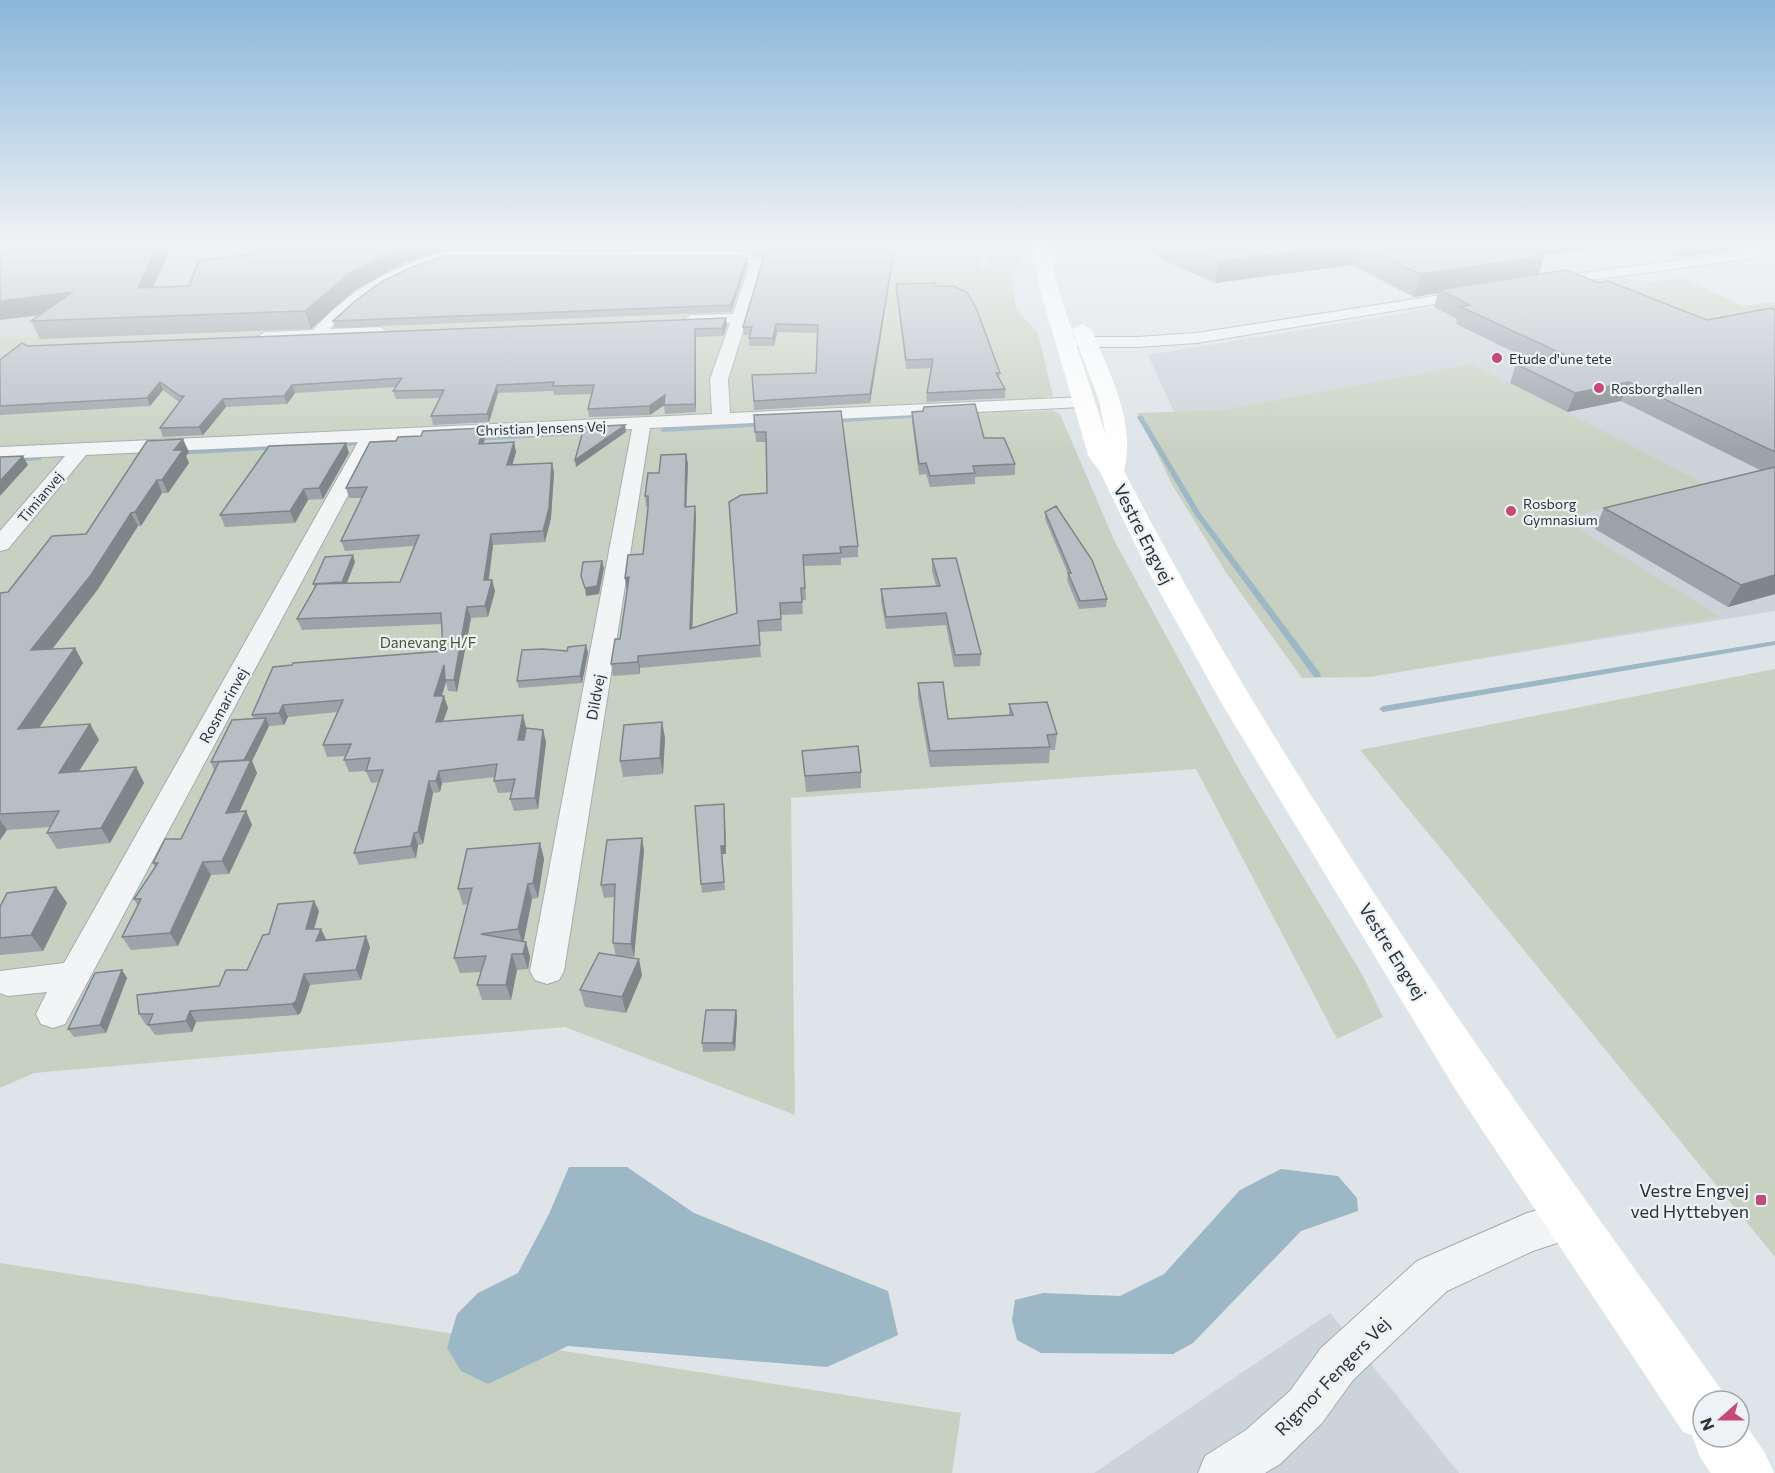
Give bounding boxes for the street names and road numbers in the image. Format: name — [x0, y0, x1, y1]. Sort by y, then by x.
street label: Christian Jensens Vej — [476, 417, 606, 439]
street label: Timianvej — [14, 468, 66, 526]
street label: Vestre Engvej — [1109, 480, 1179, 588]
street label: Rosmarinvej — [195, 664, 251, 746]
street label: Dildvej — [582, 673, 608, 721]
street label: Vestre Engvej — [1355, 899, 1431, 1003]
street label: Rigmor Fengers Vej — [1270, 1312, 1394, 1440]

